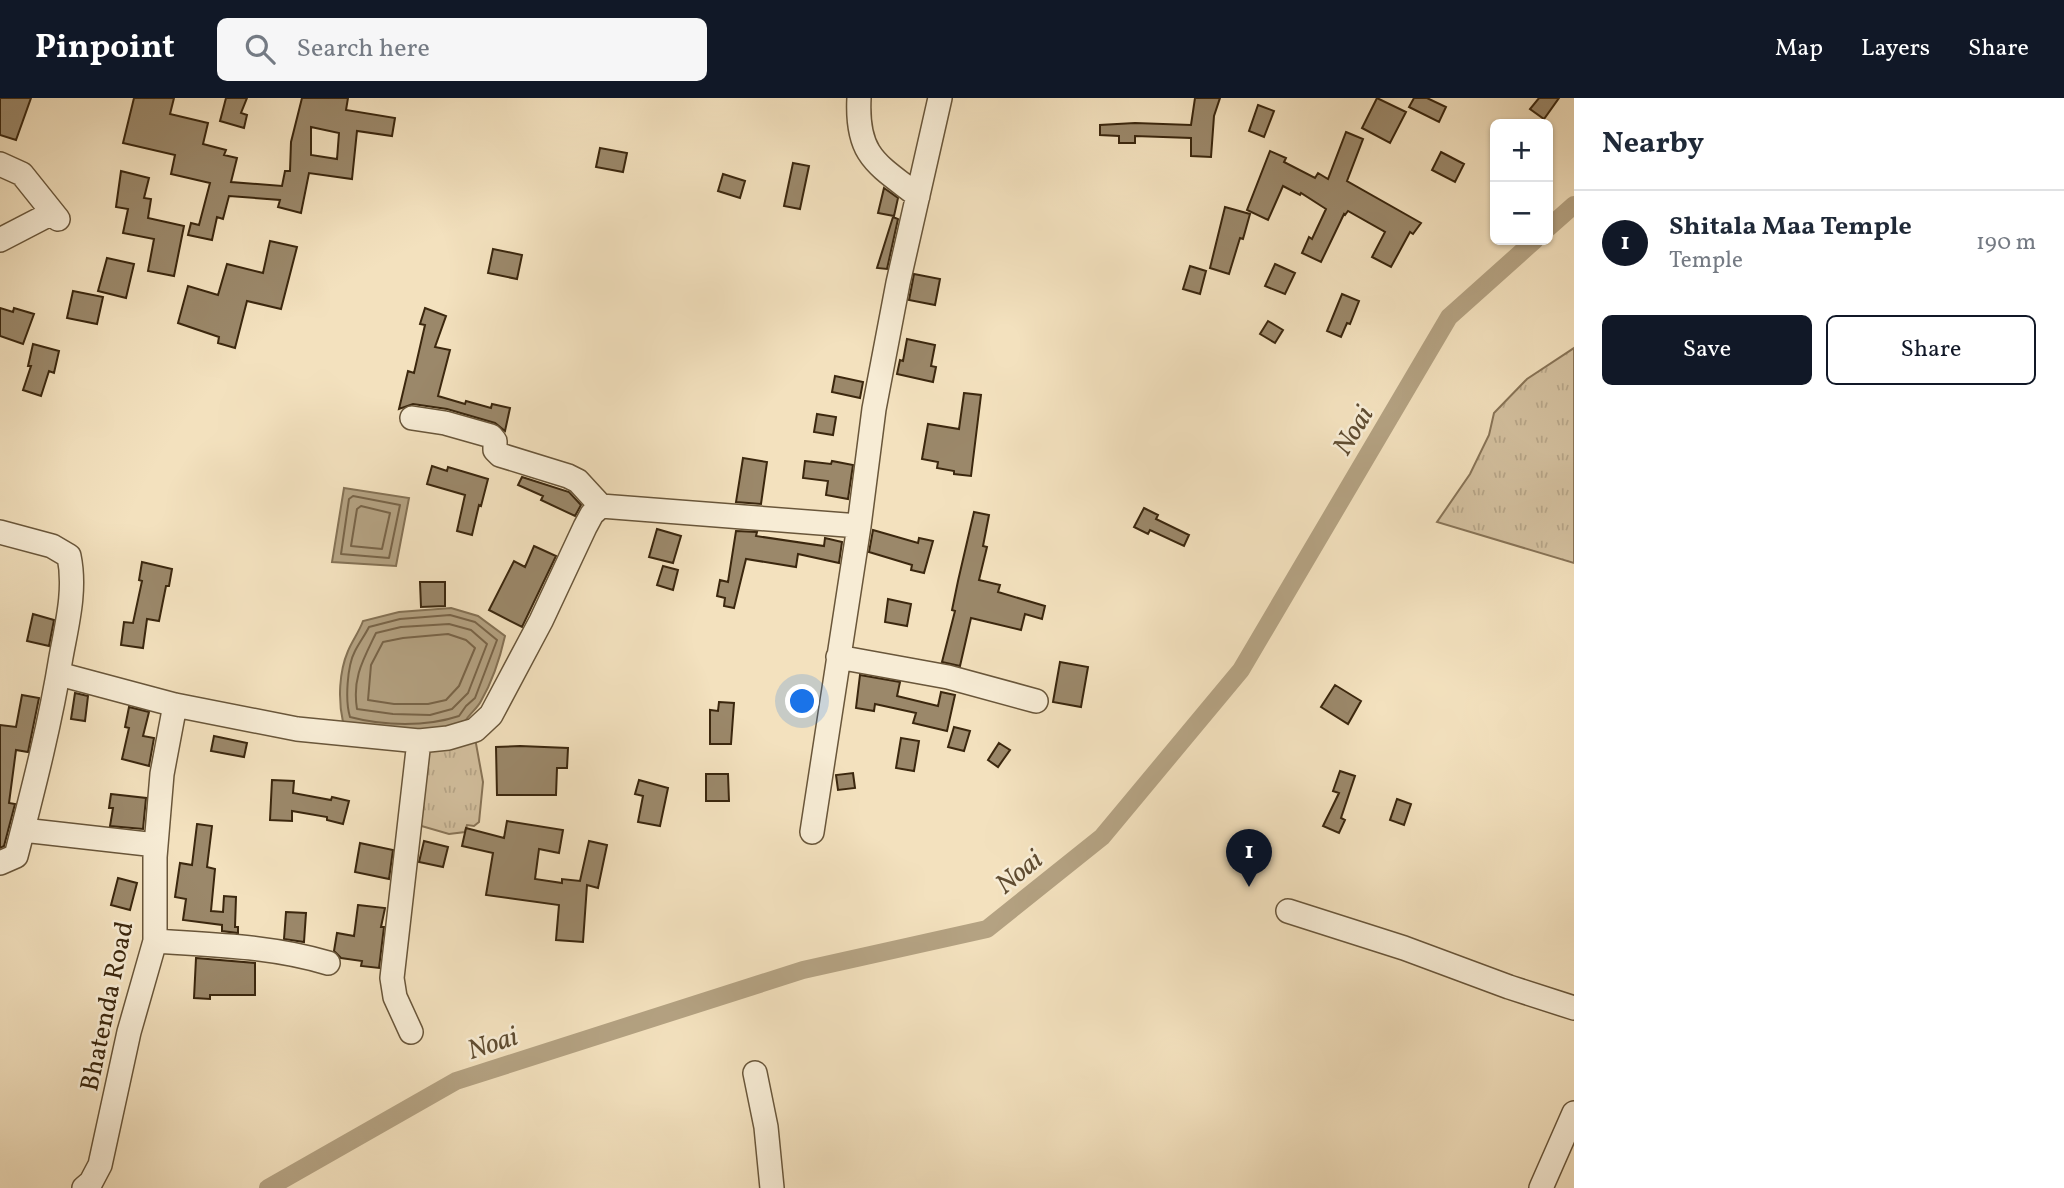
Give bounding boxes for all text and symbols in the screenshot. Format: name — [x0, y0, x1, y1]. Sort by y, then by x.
search box — [217, 18, 707, 81]
text: Pinpoint — [35, 26, 175, 72]
icon: search — [241, 30, 279, 68]
text: Search here — [297, 31, 430, 67]
text: Map — [1775, 32, 1823, 66]
text: Layers — [1861, 32, 1930, 66]
text: Share — [1968, 32, 2029, 66]
map controls — [1490, 119, 1553, 245]
button: + — [1490, 119, 1553, 182]
text: Nearby — [1602, 123, 1704, 165]
button: − — [1490, 182, 1553, 245]
text: Shitala Maa Temple — [1669, 209, 1912, 245]
text: 1 — [1620, 227, 1630, 259]
text: 190 m — [1976, 227, 2036, 259]
text: Temple — [1669, 245, 1743, 277]
button: Save — [1602, 315, 1812, 385]
button: Share — [1826, 315, 2036, 385]
water label: Noai — [1324, 398, 1385, 463]
your location — [785, 684, 819, 718]
pin: 1 — [1226, 829, 1272, 887]
water label: Noai — [987, 841, 1053, 904]
street label: Bhatenda Road — [72, 918, 143, 1095]
water label: Noai — [462, 1018, 524, 1071]

